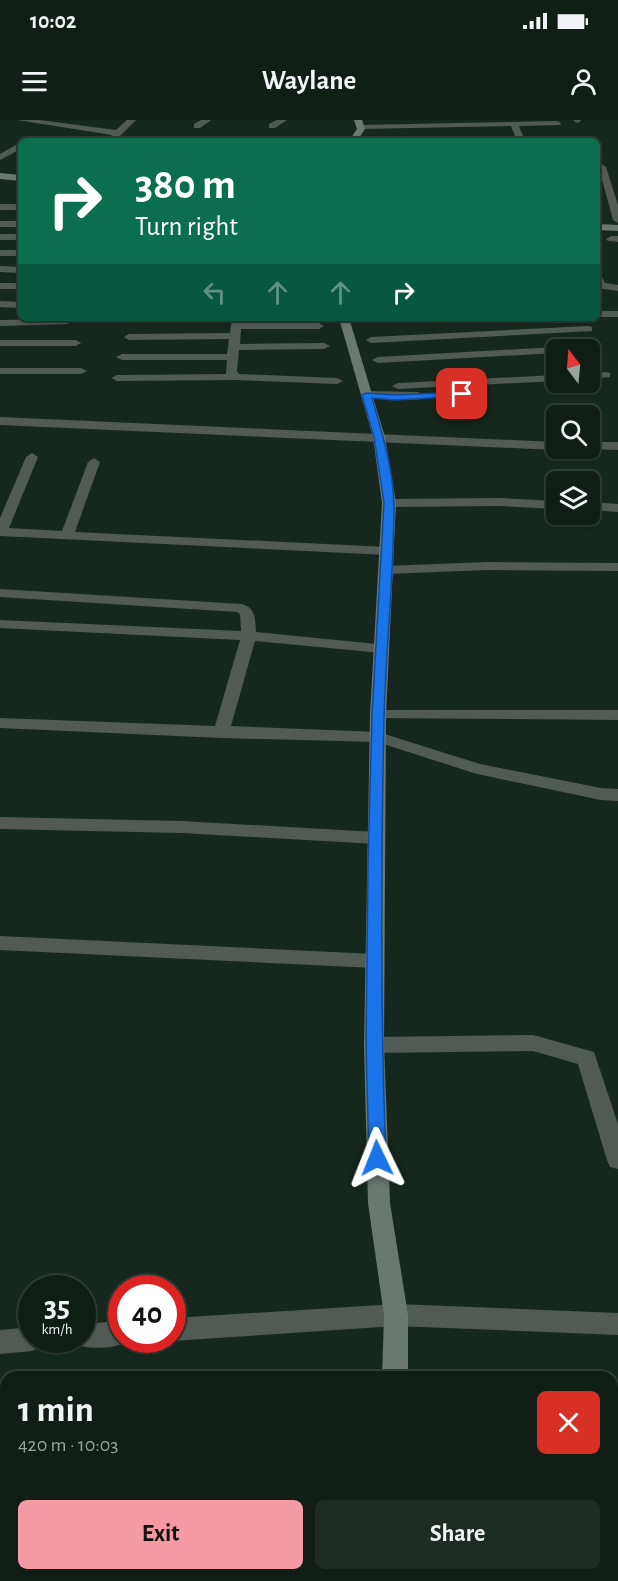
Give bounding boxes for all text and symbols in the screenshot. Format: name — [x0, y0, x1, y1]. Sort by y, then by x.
text: 10:02 — [30, 10, 76, 32]
icon: menu — [18, 65, 51, 98]
icon: person — [567, 65, 600, 98]
text: Waylane — [262, 67, 356, 94]
icon: right — [36, 162, 114, 240]
text: 380 m — [135, 164, 236, 206]
text: Turn right — [135, 213, 238, 240]
icon: left — [198, 276, 231, 309]
icon: ahead — [261, 276, 294, 309]
icon: ahead — [324, 276, 357, 309]
icon: right — [387, 276, 420, 309]
north arrow — [546, 339, 600, 393]
map controls — [546, 339, 600, 525]
pin — [436, 368, 487, 419]
icon: arrive — [445, 377, 478, 410]
button: search — [546, 405, 600, 459]
button: layers — [546, 471, 600, 525]
position arrow — [345, 1126, 409, 1190]
speed limit sign: 40 — [108, 1275, 186, 1353]
text: 35 — [44, 1292, 70, 1322]
text: km/h — [42, 1322, 72, 1337]
button: close — [537, 1391, 600, 1454]
text: 1 min — [18, 1392, 94, 1428]
text: 420 m · 10:03 — [18, 1435, 119, 1455]
button: Exit — [18, 1500, 303, 1569]
button: Share — [315, 1500, 600, 1569]

